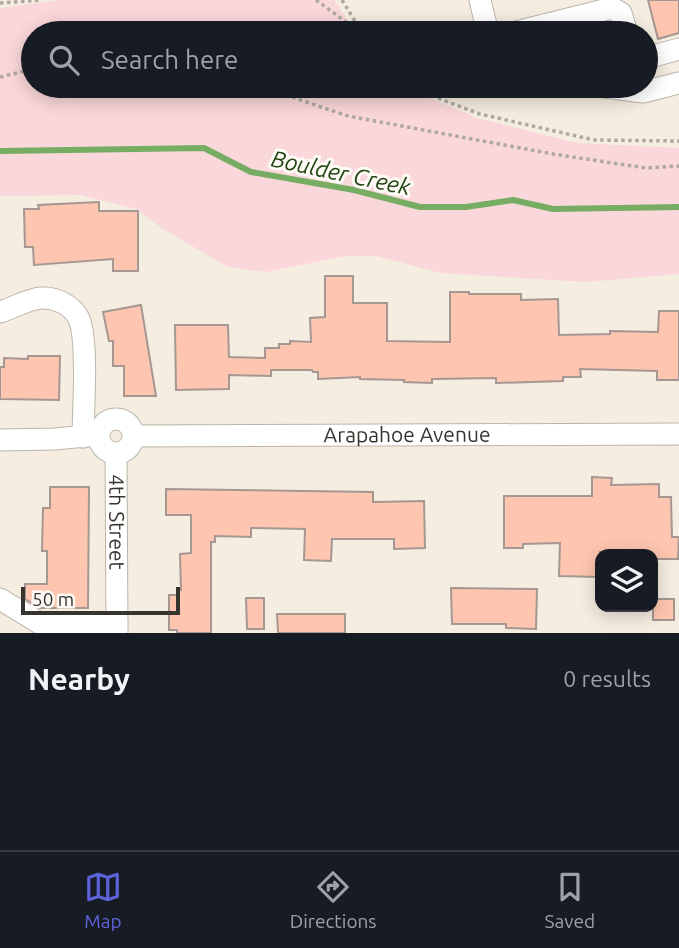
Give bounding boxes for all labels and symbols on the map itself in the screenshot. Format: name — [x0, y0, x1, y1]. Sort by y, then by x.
water label: Boulder Creek — [269, 146, 413, 200]
street label: Arapahoe Avenue — [323, 422, 491, 446]
street label: 4th Street — [105, 474, 130, 570]
scale bar — [21, 584, 180, 616]

